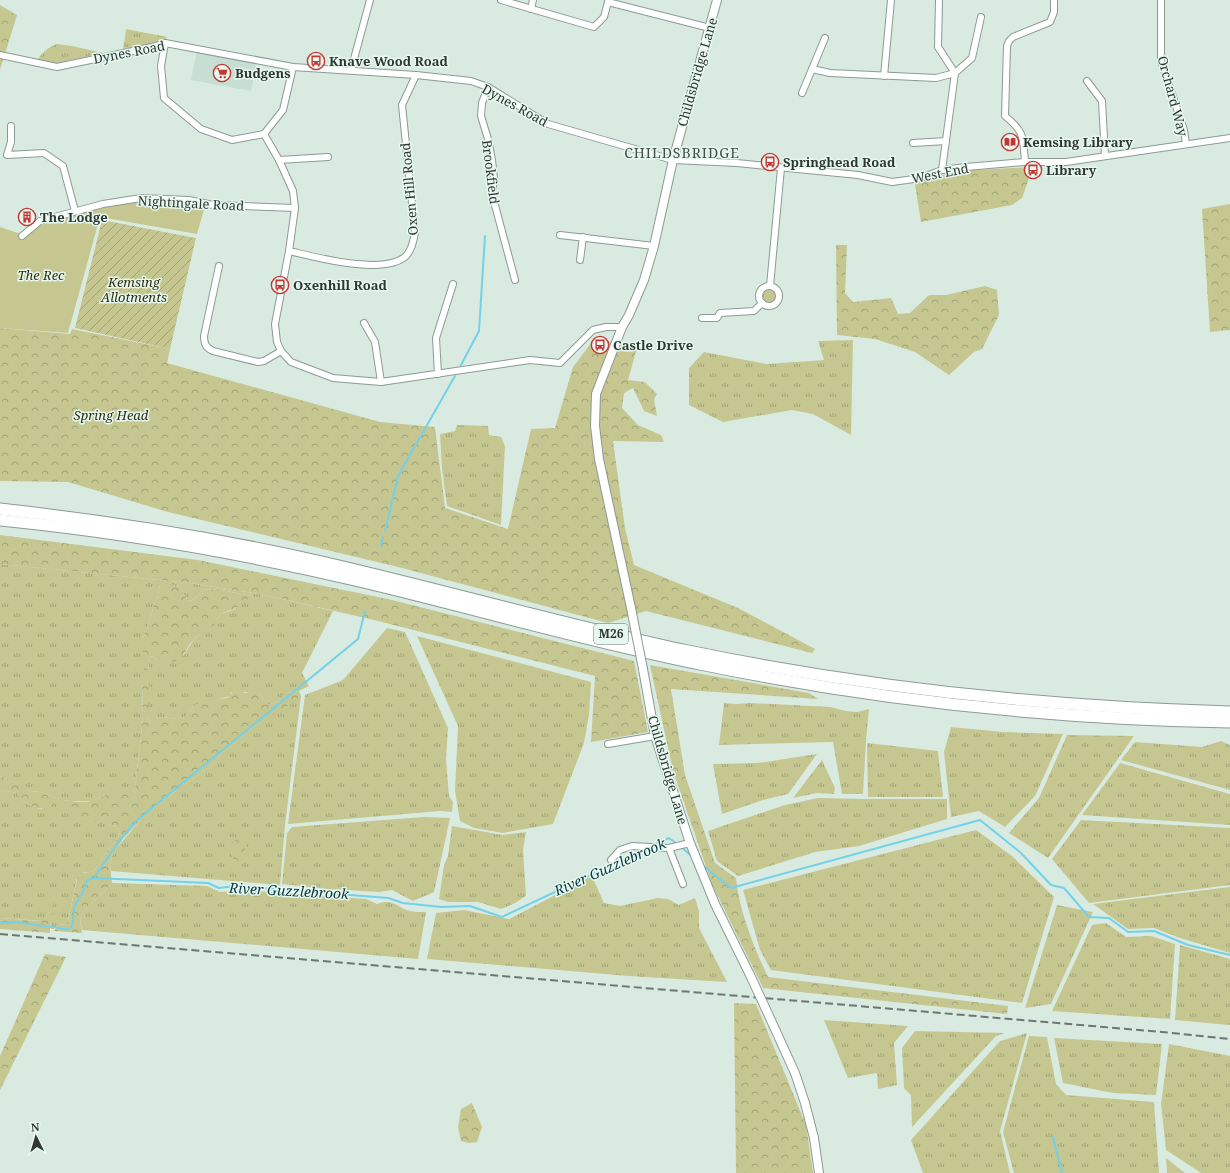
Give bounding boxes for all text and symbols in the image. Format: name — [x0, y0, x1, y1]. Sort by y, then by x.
street label: Childsbridge Lane — [673, 15, 721, 129]
street label: Dynes Road — [92, 36, 166, 68]
bus stop icon: Knave Wood Road — [306, 51, 326, 71]
place label: Knave Wood Road — [329, 52, 449, 70]
street label: Orchard Way — [1154, 54, 1193, 139]
supermarket icon: Budgens — [212, 63, 232, 83]
place label: Budgens — [235, 64, 290, 82]
street label: Dynes Road — [479, 80, 551, 131]
library icon: Kemsing Library — [1000, 132, 1020, 152]
place label: Kemsing Library — [1023, 133, 1133, 151]
street label: Brookfield — [478, 139, 504, 205]
street label: Oxen Hill Road — [396, 142, 422, 236]
district label: CHILDSBRIDGE — [624, 143, 740, 162]
bus stop icon: Springhead Road — [760, 152, 780, 172]
place label: Springhead Road — [783, 153, 896, 171]
street label: West End — [910, 159, 970, 187]
bus stop icon: Library — [1023, 160, 1043, 180]
place label: Library — [1046, 161, 1097, 179]
street label: Nightingale Road — [137, 191, 245, 215]
building icon: The Lodge — [17, 207, 37, 227]
place label: The Lodge — [40, 208, 108, 226]
park label: The Rec — [18, 266, 65, 284]
park label: Kemsing Allotments — [100, 273, 167, 306]
bus stop icon: Oxenhill Road — [270, 275, 290, 295]
place label: Oxenhill Road — [293, 276, 388, 294]
bus stop icon: Castle Drive — [590, 335, 610, 355]
place label: Castle Drive — [613, 336, 693, 354]
park label: Spring Head — [74, 406, 149, 424]
road number: M26 — [594, 624, 628, 644]
street label: Childsbridge Lane — [644, 713, 692, 827]
water label: River Guzzlebrook — [550, 833, 670, 900]
water label: River Guzzlebrook — [228, 878, 351, 903]
north arrow — [16, 1117, 56, 1157]
text: N — [30, 1119, 40, 1134]

